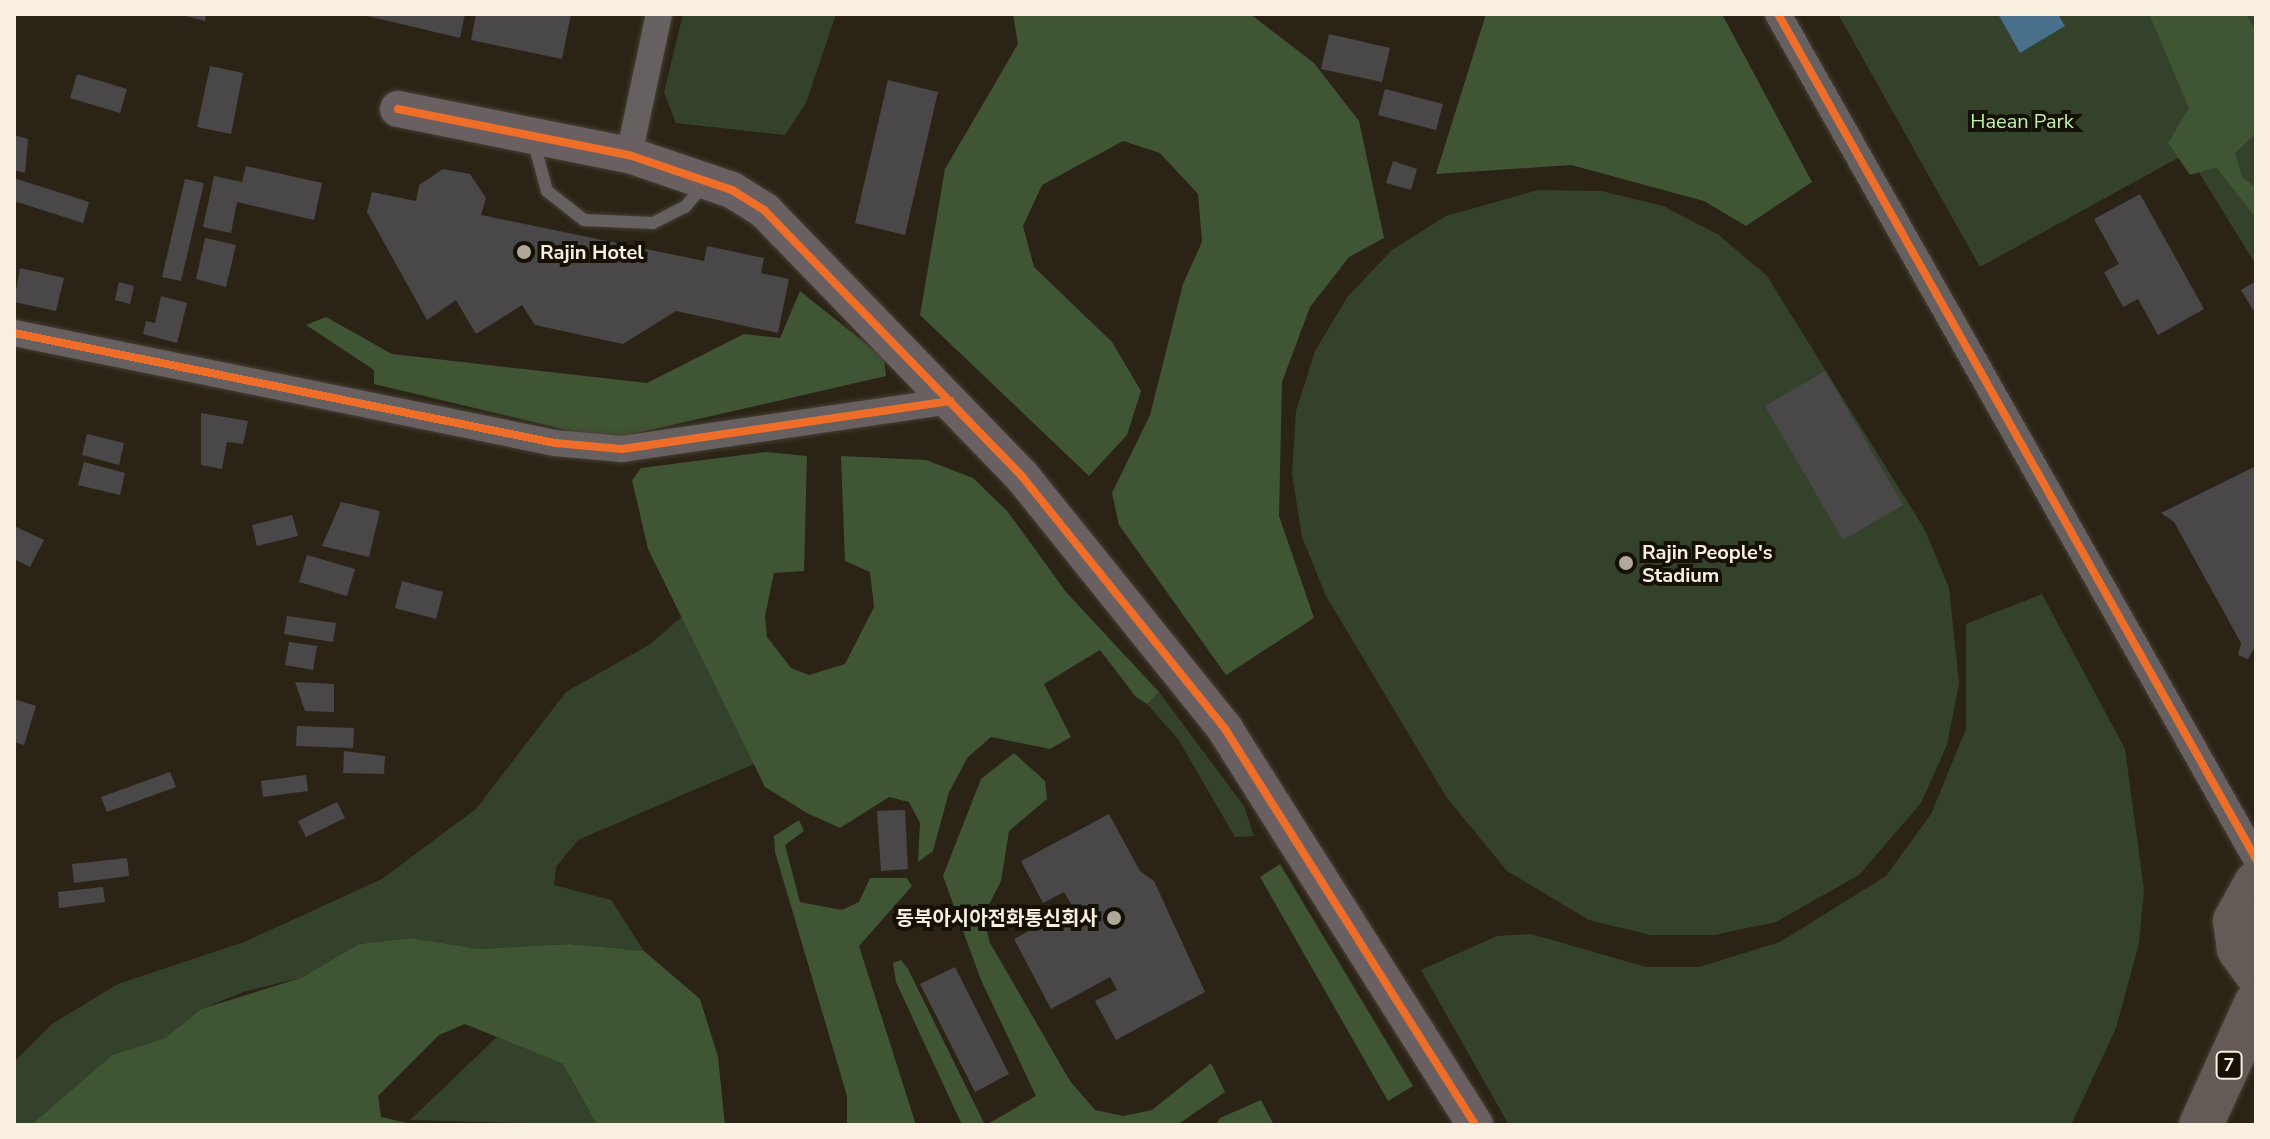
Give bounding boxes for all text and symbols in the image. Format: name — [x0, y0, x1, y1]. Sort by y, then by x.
park label: Haean Park — [1970, 109, 2074, 133]
place label: Rajin Hotel — [540, 240, 644, 264]
marker: Rajin Hotel — [515, 243, 533, 261]
place label: Rajin People's Stadium — [1642, 540, 1773, 587]
marker: Rajin People's Stadium — [1617, 554, 1635, 572]
place label: 동북아시아전화통신회사 — [896, 906, 1098, 930]
marker: 동북아시아전화통신회사 — [1105, 909, 1123, 927]
road number: 7 — [2215, 1051, 2243, 1079]

